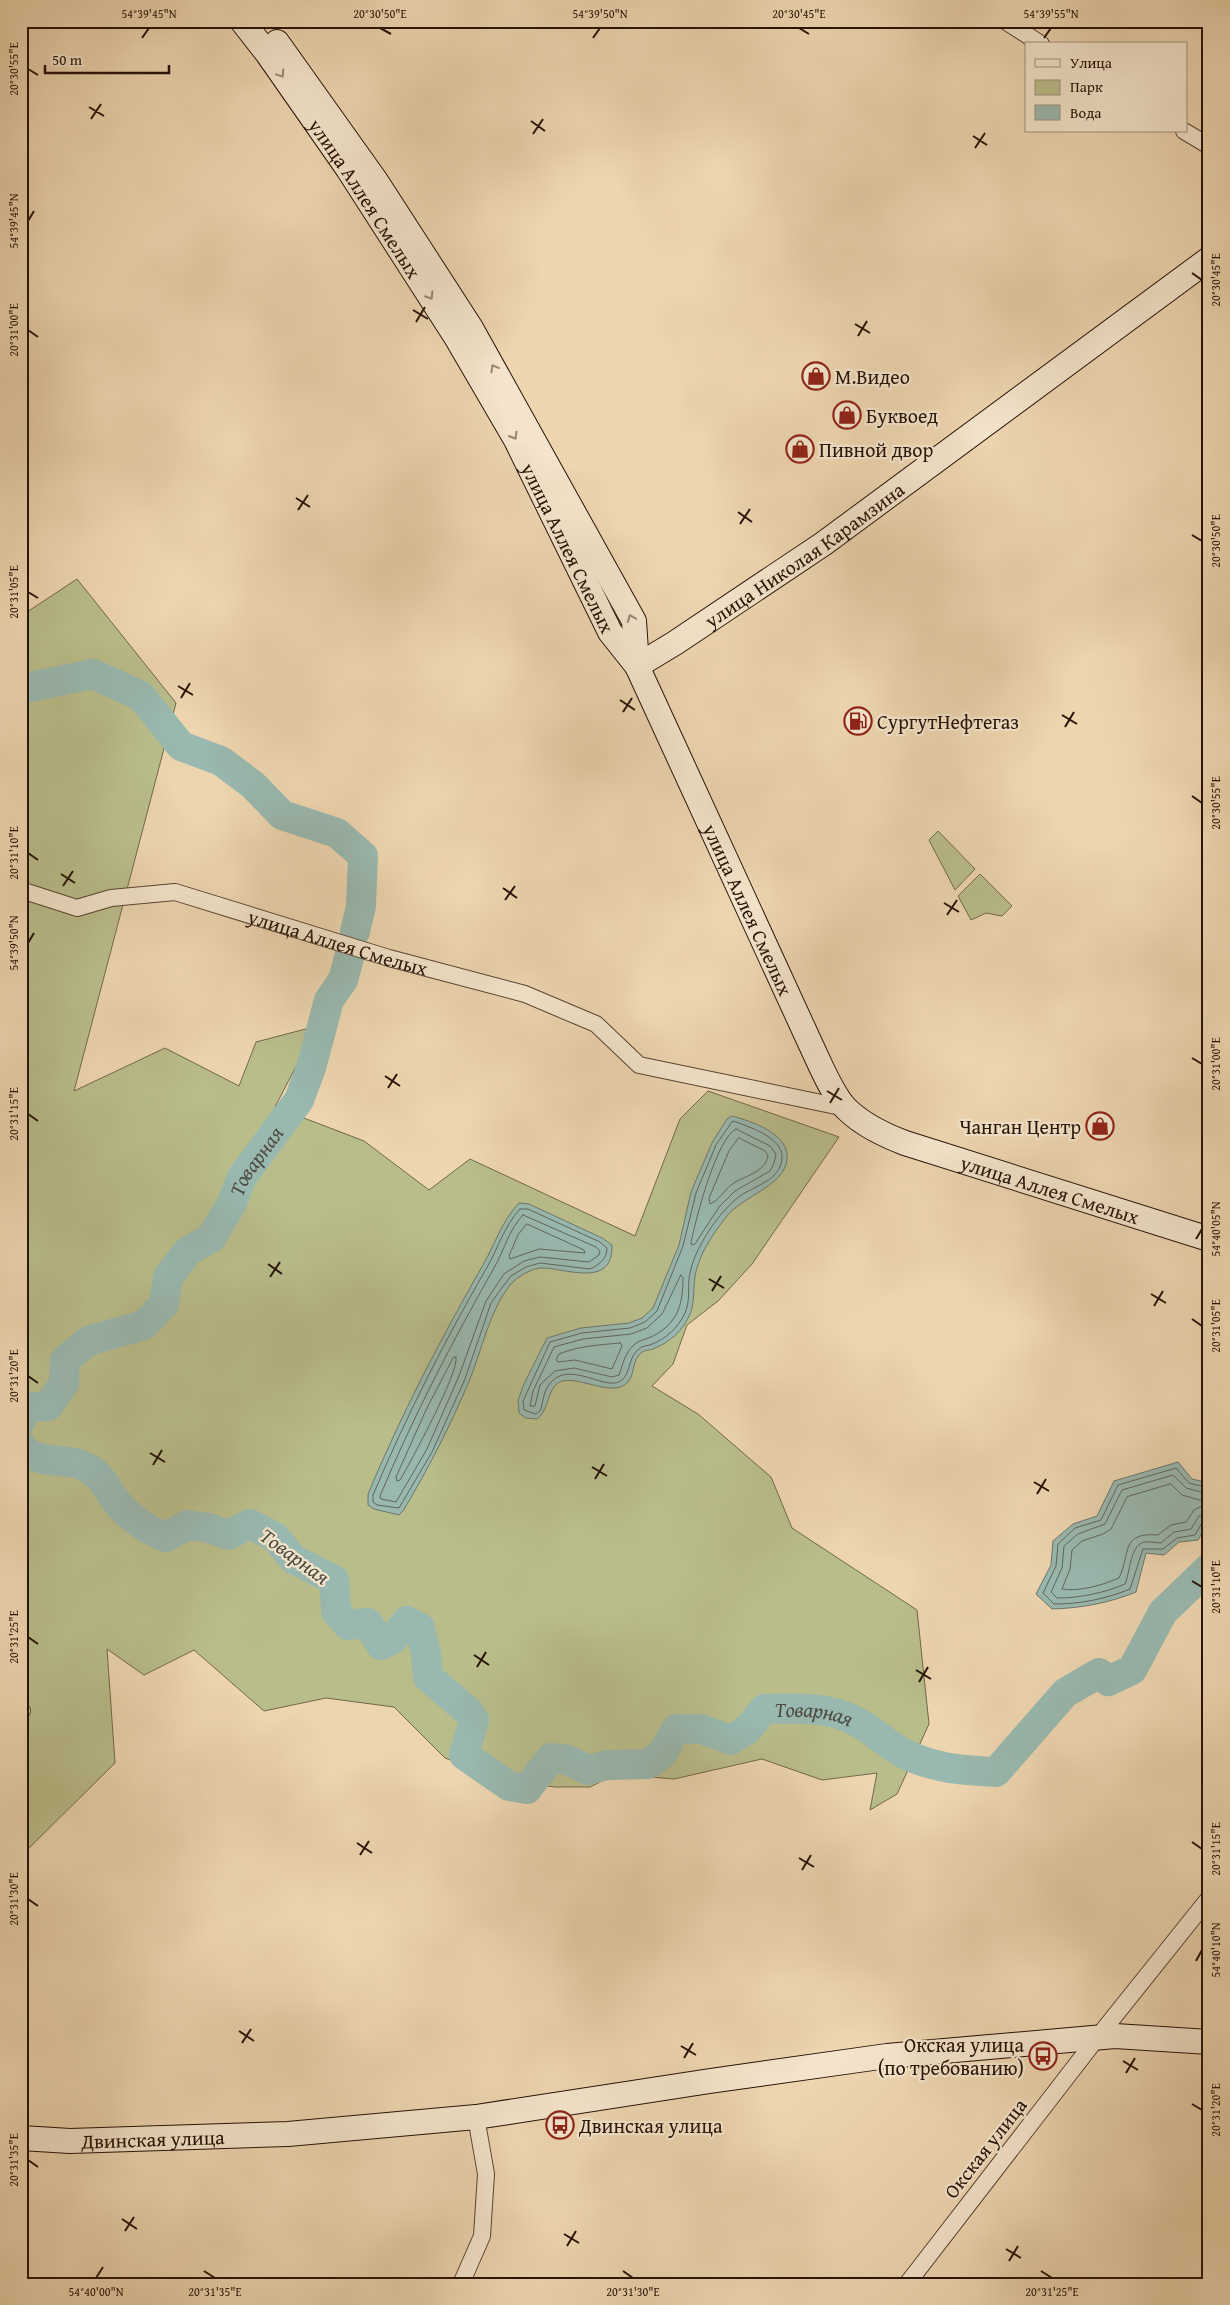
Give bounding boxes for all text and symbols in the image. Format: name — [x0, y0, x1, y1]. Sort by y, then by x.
text: 54°39'45"N — [121, 5, 177, 22]
text: 20°30'50"E — [353, 5, 407, 22]
text: 54°39'50"N — [572, 5, 628, 22]
text: 20°30'45"E — [772, 5, 826, 22]
text: 54°39'55"N — [1023, 5, 1079, 22]
text: 20°30'55"E — [5, 42, 22, 96]
scale bar — [45, 42, 169, 74]
legend — [1025, 42, 1188, 132]
text: 50 m — [52, 49, 83, 70]
text: Улица — [1070, 52, 1113, 73]
one-way arrow — [275, 69, 284, 78]
text: Парк — [1070, 76, 1103, 97]
text: Вода — [1070, 102, 1102, 123]
street label: улица Аллея Смелых — [302, 111, 429, 284]
text: 54°39'45"N — [5, 193, 22, 249]
text: 20°30'45"E — [1207, 253, 1224, 307]
one-way arrow — [424, 291, 434, 300]
text: 20°31'00"E — [5, 303, 22, 357]
shop icon: M.Видео — [801, 361, 831, 391]
place label: M.Видео — [835, 362, 910, 391]
one-way arrow — [490, 364, 500, 373]
shop icon: Буквоед — [832, 400, 862, 430]
place label: Буквоед — [866, 401, 938, 430]
one-way arrow — [507, 430, 517, 439]
shop icon: Пивной двор — [785, 434, 815, 464]
place label: Пивной двор — [819, 435, 933, 464]
street label: улица Аллея Смелых — [514, 457, 623, 639]
street label: улица Николая Карамзина — [698, 474, 910, 635]
text: 20°30'50"E — [1207, 514, 1224, 568]
text: 20°31'05"E — [5, 565, 22, 619]
one-way arrow — [627, 614, 637, 623]
fuel station icon: СургутНефтегаз — [843, 706, 873, 736]
place label: СургутНефтегаз — [877, 707, 1019, 736]
text: 20°30'55"E — [1207, 776, 1224, 830]
street label: улица Аллея Смелых — [696, 818, 801, 1001]
text: 20°31'10"E — [5, 826, 22, 880]
street label: улица Аллея Смелых — [244, 901, 432, 982]
text: 54°39'50"N — [5, 915, 22, 971]
text: 20°31'00"E — [1207, 1037, 1224, 1091]
text: 20°31'15"E — [5, 1087, 22, 1141]
shop icon: Чанган Центр — [1085, 1111, 1115, 1141]
place label: Чанган Центр — [959, 1112, 1081, 1141]
water label: Товарная — [221, 1119, 291, 1200]
street label: улица Аллея Смелых — [956, 1147, 1144, 1231]
text: 54°40'05"N — [1207, 1201, 1224, 1257]
text: 20°31'05"E — [1207, 1299, 1224, 1353]
text: 20°31'20"E — [5, 1349, 22, 1403]
water label: Товарная — [254, 1520, 336, 1592]
text: 20°31'10"E — [1207, 1560, 1224, 1614]
text: 20°31'25"E — [5, 1610, 22, 1664]
water label: Товарная — [774, 1693, 859, 1734]
text: 20°31'15"E — [1207, 1822, 1224, 1876]
text: 20°31'30"E — [5, 1872, 22, 1926]
text: 54°40'10"N — [1207, 1922, 1224, 1978]
place label: Окская улица (по требованию) — [878, 2030, 1024, 2082]
bus stop icon: Окская улица (по требованию) — [1028, 2041, 1058, 2071]
text: 20°31'20"E — [1207, 2083, 1224, 2137]
street label: Окская улица — [937, 2091, 1034, 2204]
bus stop icon: Двинская улица — [545, 2110, 575, 2140]
place label: Двинская улица — [578, 2111, 723, 2140]
street label: Двинская улица — [80, 2122, 226, 2155]
text: 20°31'35"E — [5, 2133, 22, 2187]
text: 54°40'00"N — [68, 2283, 124, 2300]
text: 20°31'35"E — [188, 2283, 242, 2300]
text: 20°31'30"E — [606, 2283, 660, 2300]
text: 20°31'25"E — [1025, 2283, 1079, 2300]

